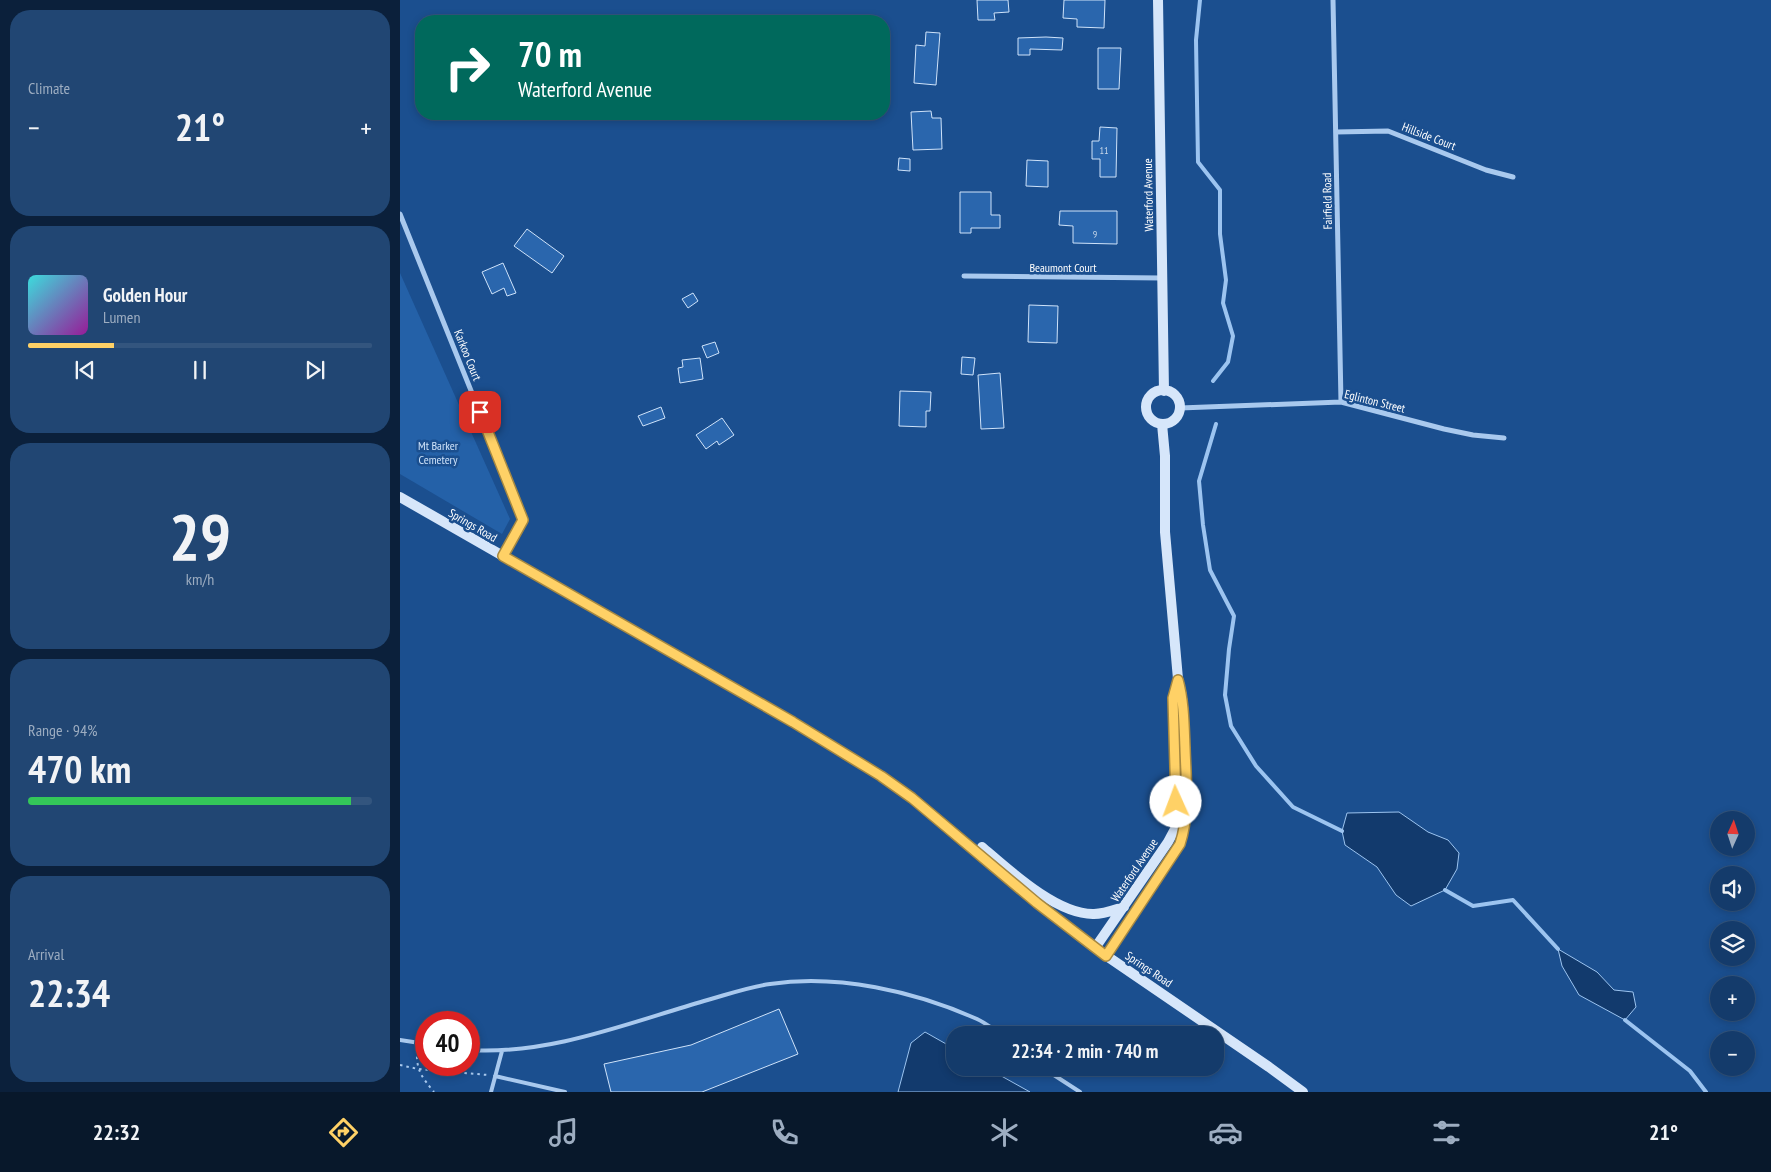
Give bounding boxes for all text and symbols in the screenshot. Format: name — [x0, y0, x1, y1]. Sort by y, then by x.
text: 70 m — [518, 31, 582, 77]
icon: right — [435, 35, 500, 100]
text: Waterford Avenue — [518, 75, 652, 103]
text: Climate — [28, 78, 70, 98]
text: 21° — [175, 102, 225, 151]
text: − — [28, 109, 40, 146]
text: + — [360, 109, 372, 146]
street label: Hillside Court — [1400, 119, 1459, 153]
house number: 11 — [1100, 144, 1109, 157]
street label: Waterford Avenue — [1140, 158, 1156, 232]
street label: Fairfield Road — [1319, 172, 1335, 230]
house number: 9 — [1093, 228, 1097, 241]
street label: Beaumont Court — [1029, 260, 1097, 275]
text: Golden Hour — [103, 283, 187, 307]
text: Lumen — [103, 307, 140, 327]
street label: Karkoo Court — [451, 327, 485, 383]
icon: previous — [71, 356, 99, 384]
icon: pause — [186, 356, 214, 384]
icon: next — [301, 356, 329, 384]
street label: Eglinton Street — [1343, 386, 1408, 416]
pin — [459, 391, 501, 433]
icon: arrive — [466, 398, 494, 426]
park label: Mt Barker Cemetery — [418, 438, 459, 467]
text: 29 — [169, 494, 231, 578]
street label: Springs Road — [446, 505, 500, 545]
text: km/h — [186, 569, 214, 589]
text: Range · 94% — [28, 720, 97, 740]
text: 470 km — [28, 744, 131, 793]
position arrow — [1149, 775, 1201, 827]
north arrow — [1710, 811, 1755, 856]
map controls — [1710, 811, 1755, 1076]
street label: Waterford Avenue — [1107, 835, 1161, 905]
button: sound — [1710, 866, 1755, 911]
button: layers — [1710, 921, 1755, 966]
text: Arrival — [28, 944, 64, 964]
street label: Springs Road — [1123, 948, 1175, 990]
text: 22:34 — [28, 968, 110, 1017]
button: + — [1710, 976, 1755, 1021]
speed limit sign: 40 — [415, 1011, 480, 1076]
button: − — [1710, 1031, 1755, 1076]
text: 22:34 · 2 min · 740 m — [1012, 1039, 1158, 1063]
icon: directions — [326, 1115, 361, 1150]
icon: music — [546, 1115, 581, 1150]
icon: phone — [767, 1115, 802, 1150]
icon: climate — [987, 1115, 1022, 1150]
icon: car — [1208, 1115, 1243, 1150]
icon: filters — [1429, 1115, 1464, 1150]
text: 22:32 — [93, 1118, 140, 1146]
text: 21° — [1649, 1118, 1678, 1146]

